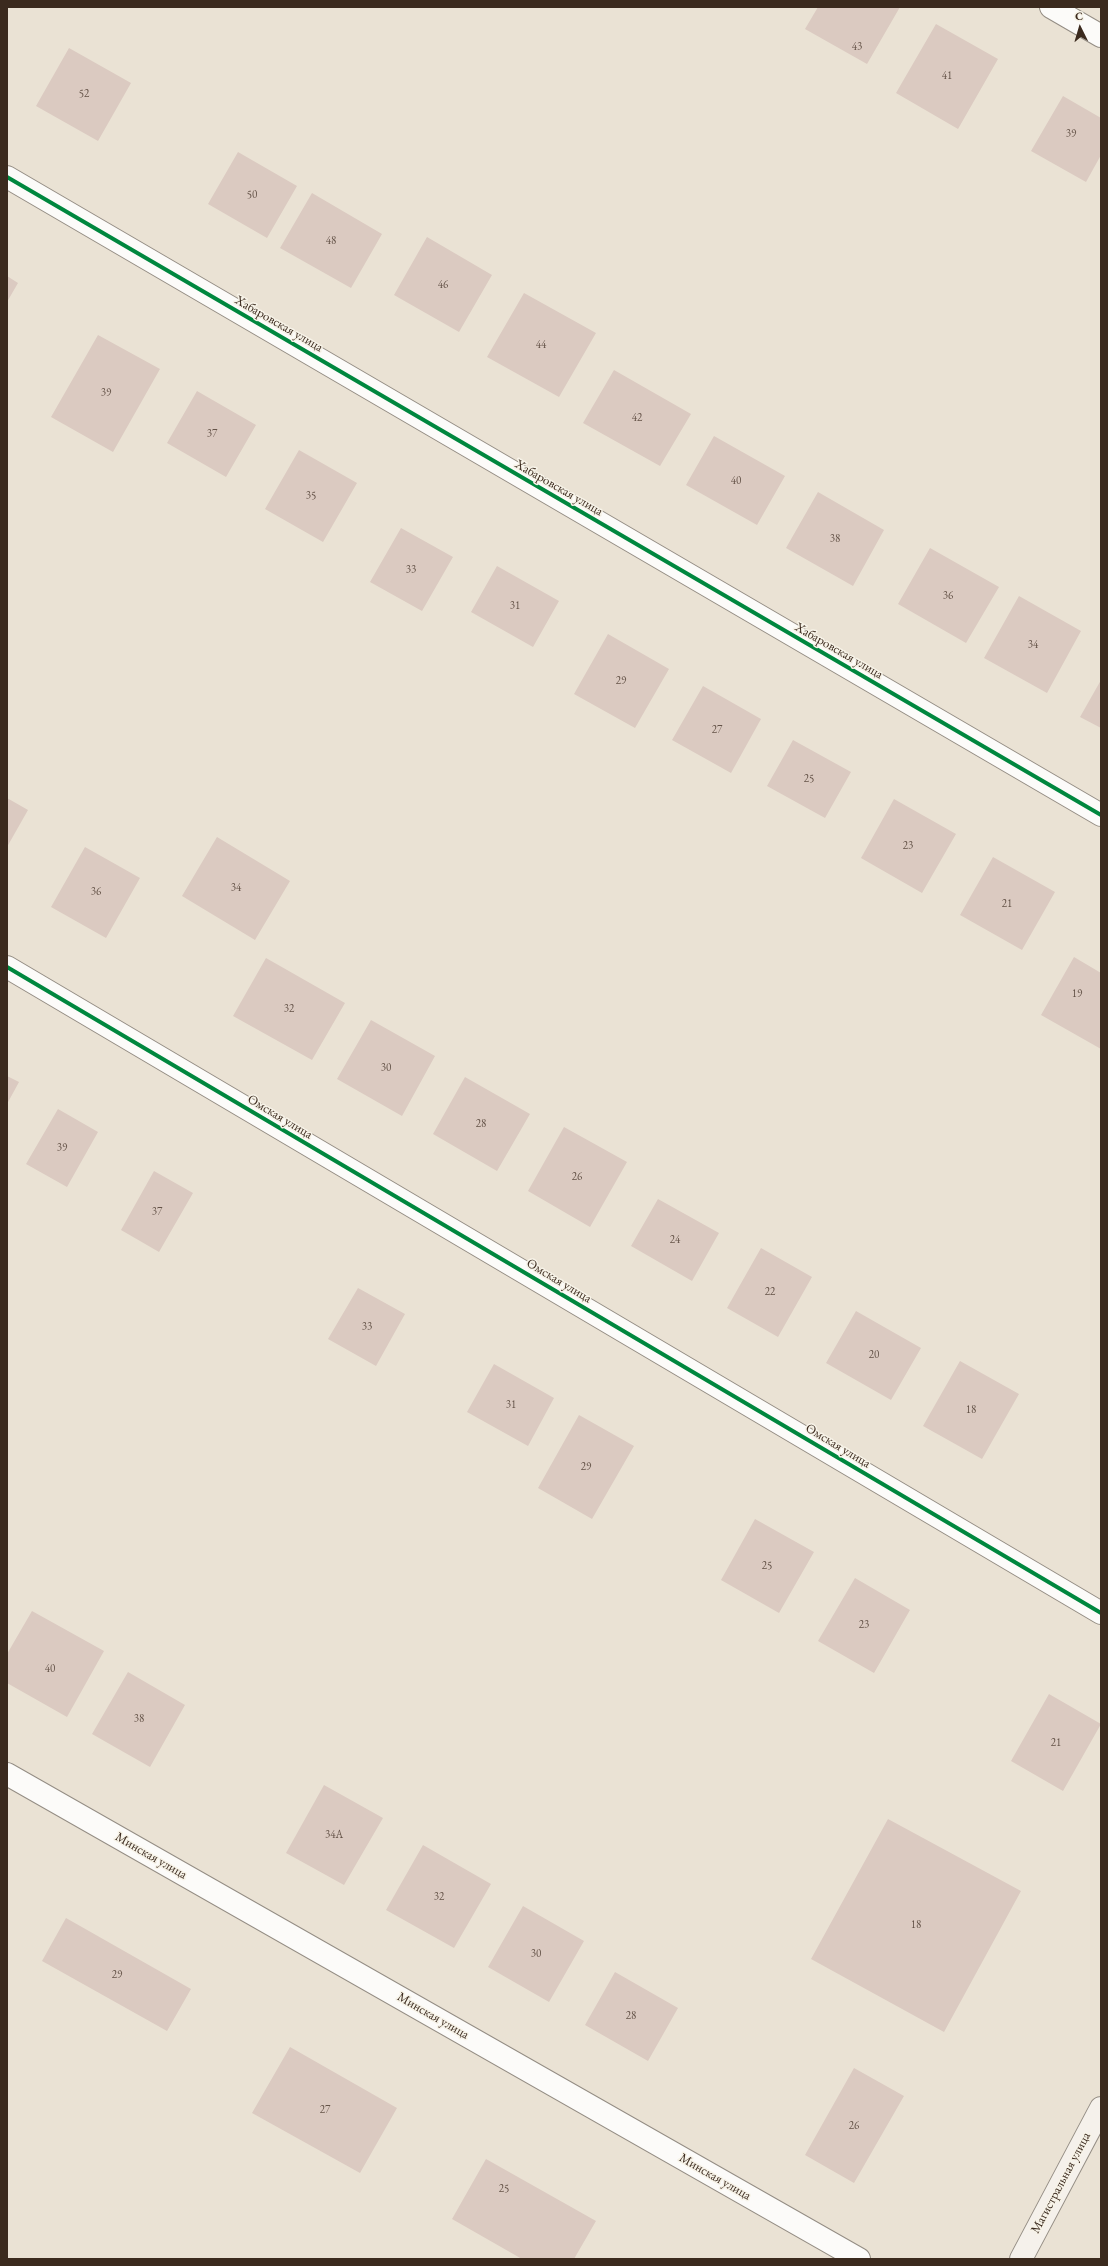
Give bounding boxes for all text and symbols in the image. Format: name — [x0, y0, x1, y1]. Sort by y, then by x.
north arrow — [1060, 8, 1100, 48]
text: С — [1074, 9, 1083, 23]
house number: 43 — [852, 40, 862, 54]
house number: 41 — [942, 69, 952, 83]
house number: 52 — [79, 87, 89, 101]
house number: 39 — [1066, 127, 1076, 141]
house number: 50 — [247, 188, 257, 202]
house number: 48 — [326, 234, 336, 248]
house number: 46 — [438, 278, 448, 292]
street label: Хабаровская улица — [232, 292, 326, 356]
house number: 44 — [536, 338, 546, 352]
house number: 39 — [101, 386, 111, 400]
house number: 42 — [632, 411, 642, 425]
house number: 37 — [207, 427, 217, 441]
street label: Хабаровская улица — [512, 456, 606, 520]
house number: 40 — [731, 474, 741, 488]
house number: 35 — [306, 489, 316, 503]
house number: 38 — [830, 532, 840, 546]
house number: 33 — [406, 563, 416, 577]
house number: 36 — [943, 589, 953, 603]
house number: 31 — [510, 599, 520, 613]
street label: Хабаровская улица — [792, 619, 886, 683]
house number: 34 — [1028, 638, 1038, 652]
house number: 29 — [616, 674, 626, 688]
house number: 27 — [712, 723, 722, 737]
house number: 25 — [804, 772, 814, 786]
house number: 23 — [903, 839, 913, 853]
house number: 34 — [231, 881, 241, 895]
house number: 36 — [91, 885, 101, 899]
house number: 21 — [1002, 897, 1012, 911]
house number: 19 — [1072, 987, 1082, 1001]
house number: 32 — [284, 1002, 294, 1016]
house number: 30 — [381, 1061, 391, 1075]
street label: Омская улица — [245, 1091, 315, 1143]
house number: 28 — [476, 1117, 486, 1131]
house number: 39 — [57, 1141, 67, 1155]
house number: 26 — [572, 1170, 582, 1184]
house number: 37 — [152, 1205, 162, 1219]
house number: 24 — [670, 1233, 680, 1247]
street label: Омская улица — [524, 1255, 594, 1307]
house number: 22 — [765, 1285, 775, 1299]
house number: 33 — [362, 1320, 372, 1334]
house number: 20 — [869, 1348, 879, 1362]
house number: 31 — [506, 1398, 516, 1412]
house number: 18 — [966, 1403, 976, 1417]
street label: Омская улица — [803, 1420, 873, 1472]
house number: 29 — [581, 1460, 591, 1474]
house number: 25 — [762, 1559, 772, 1573]
house number: 23 — [859, 1618, 869, 1632]
house number: 40 — [45, 1662, 55, 1676]
house number: 38 — [134, 1712, 144, 1726]
house number: 21 — [1051, 1736, 1061, 1750]
house number: 34А — [325, 1828, 343, 1842]
street label: Минская улица — [112, 1829, 190, 1883]
house number: 32 — [434, 1890, 444, 1904]
house number: 18 — [911, 1918, 921, 1932]
house number: 30 — [531, 1947, 541, 1961]
house number: 29 — [112, 1968, 122, 1982]
street label: Минская улица — [394, 1989, 472, 2043]
house number: 28 — [626, 2009, 636, 2023]
house number: 27 — [320, 2103, 330, 2117]
house number: 26 — [849, 2119, 859, 2133]
street label: Магистральная улица — [1028, 2130, 1094, 2236]
street label: Минская улица — [676, 2150, 754, 2204]
house number: 25 — [499, 2182, 509, 2196]

